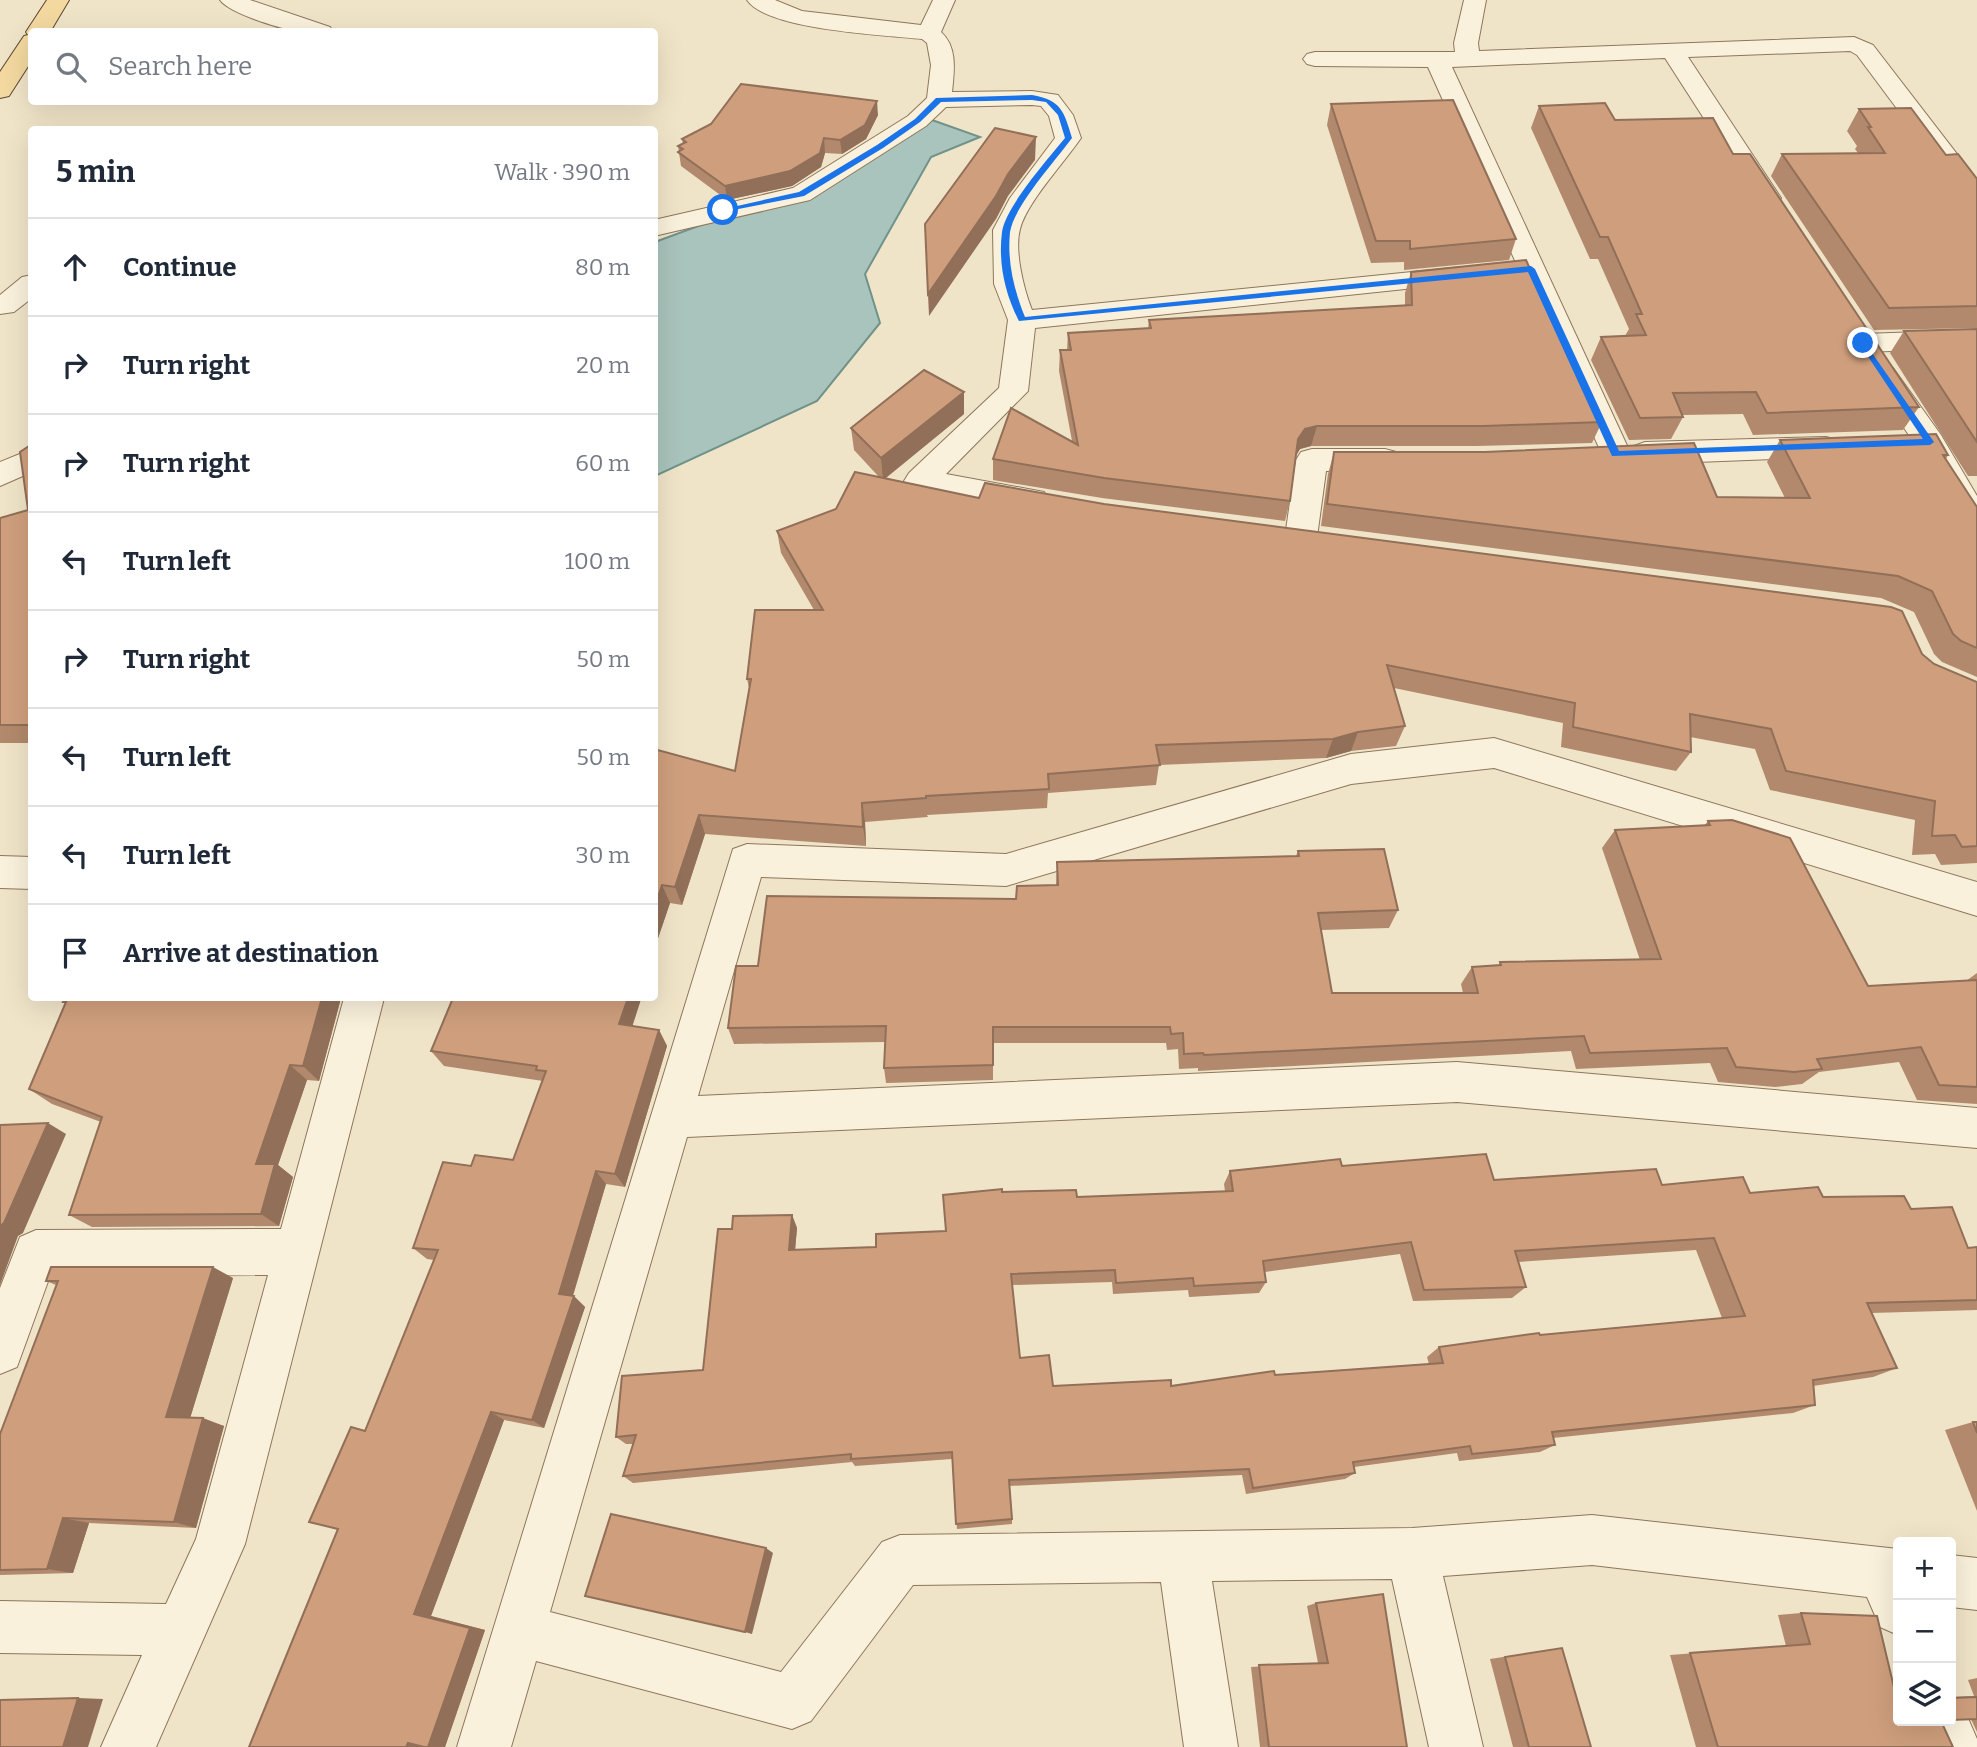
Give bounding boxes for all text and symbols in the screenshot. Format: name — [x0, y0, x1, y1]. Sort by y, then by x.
search box — [28, 28, 658, 105]
icon: search — [52, 48, 90, 86]
text: Search here — [108, 51, 252, 82]
text: 5 min — [56, 154, 135, 190]
text: Walk · 390 m — [494, 158, 630, 186]
route start — [707, 194, 738, 225]
icon: ahead — [56, 248, 94, 286]
text: Continue — [123, 252, 237, 283]
text: 80 m — [575, 253, 630, 281]
route end — [1847, 327, 1878, 358]
icon: right — [56, 346, 94, 384]
text: Turn right — [123, 350, 250, 381]
text: 20 m — [576, 351, 630, 379]
icon: right — [56, 444, 94, 482]
text: Turn right — [123, 448, 250, 479]
text: 60 m — [575, 449, 630, 477]
icon: left — [56, 542, 94, 580]
text: Turn left — [123, 546, 231, 577]
text: 100 m — [565, 547, 630, 575]
icon: right — [56, 640, 94, 678]
text: Turn right — [123, 644, 250, 675]
text: 50 m — [576, 645, 630, 673]
icon: left — [56, 738, 94, 776]
text: Turn left — [123, 742, 231, 773]
text: 50 m — [576, 743, 630, 771]
icon: left — [56, 836, 94, 874]
text: Turn left — [123, 840, 231, 871]
text: 30 m — [576, 841, 630, 869]
icon: arrive — [56, 934, 94, 972]
text: Arrive at destination — [123, 938, 378, 969]
map controls — [1893, 1537, 1956, 1726]
button: + — [1893, 1537, 1956, 1600]
button: − — [1893, 1600, 1956, 1663]
button: layers — [1893, 1663, 1956, 1726]

